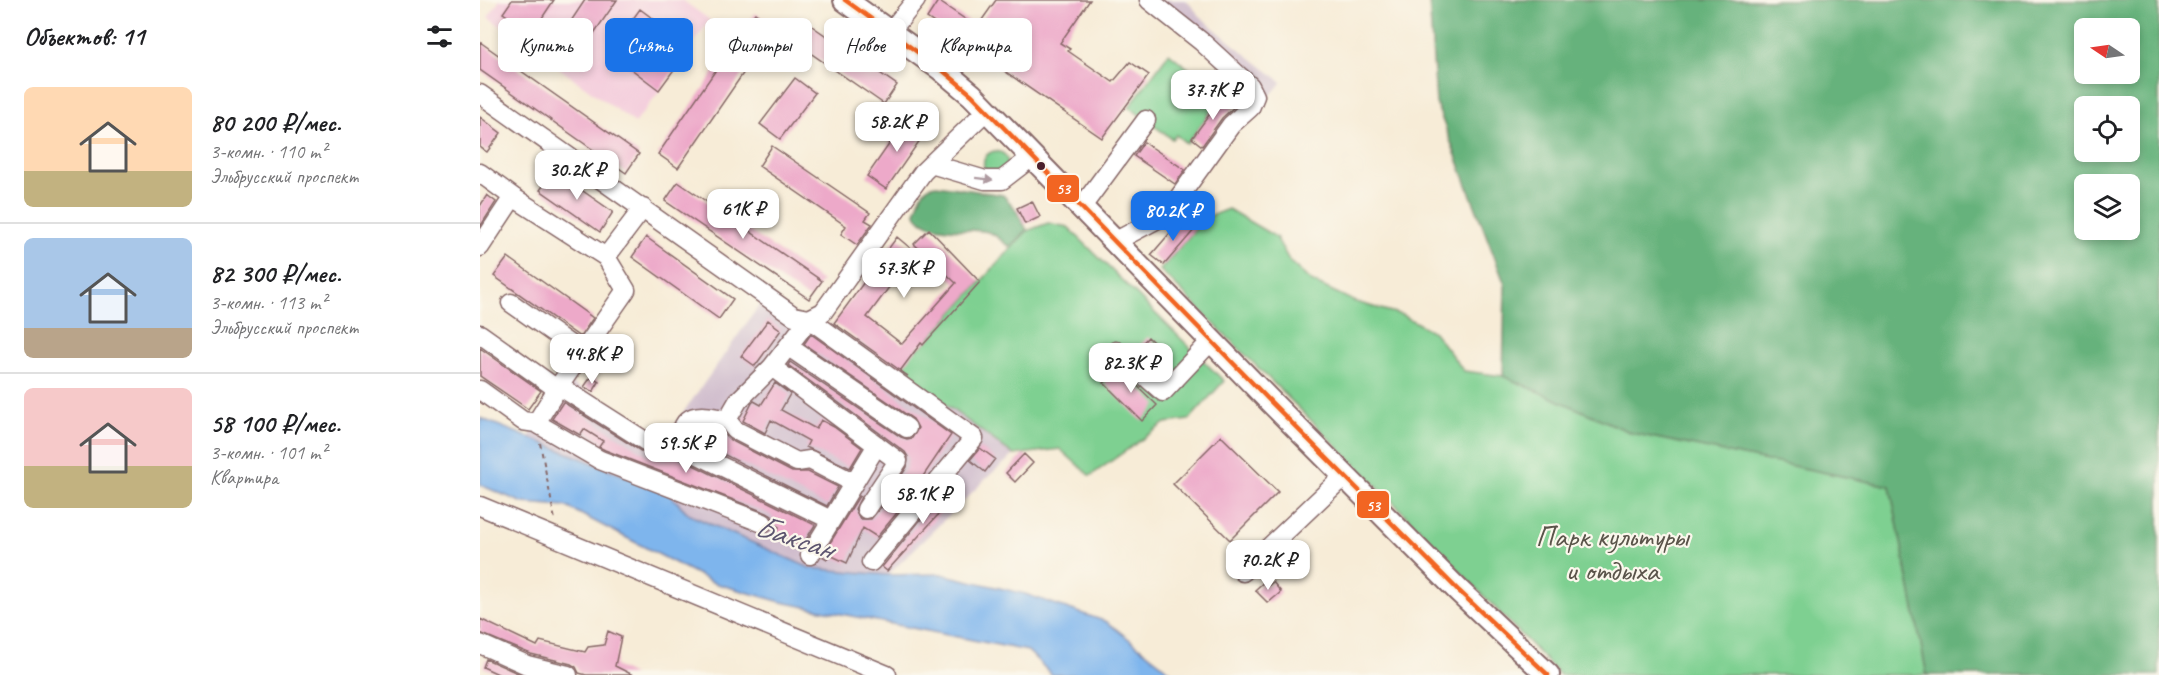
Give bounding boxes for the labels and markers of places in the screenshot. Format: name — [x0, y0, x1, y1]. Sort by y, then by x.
pin: 37.7K ₽ — [1158, 70, 1268, 121]
pin: 58.2K ₽ — [842, 102, 952, 153]
pin: 30.2K ₽ — [522, 150, 632, 201]
unlabelled marker — [1035, 160, 1047, 172]
pin: 61K ₽ — [701, 189, 785, 240]
pin: 80.2K ₽ — [1118, 191, 1228, 242]
pin: 57.3K ₽ — [849, 248, 959, 299]
pin: 44.8K ₽ — [537, 334, 647, 385]
pin: 82.3K ₽ — [1076, 343, 1186, 394]
pin: 59.5K ₽ — [631, 423, 741, 474]
pin: 58.1K ₽ — [868, 474, 978, 525]
pin: 70.2K ₽ — [1213, 540, 1323, 591]

